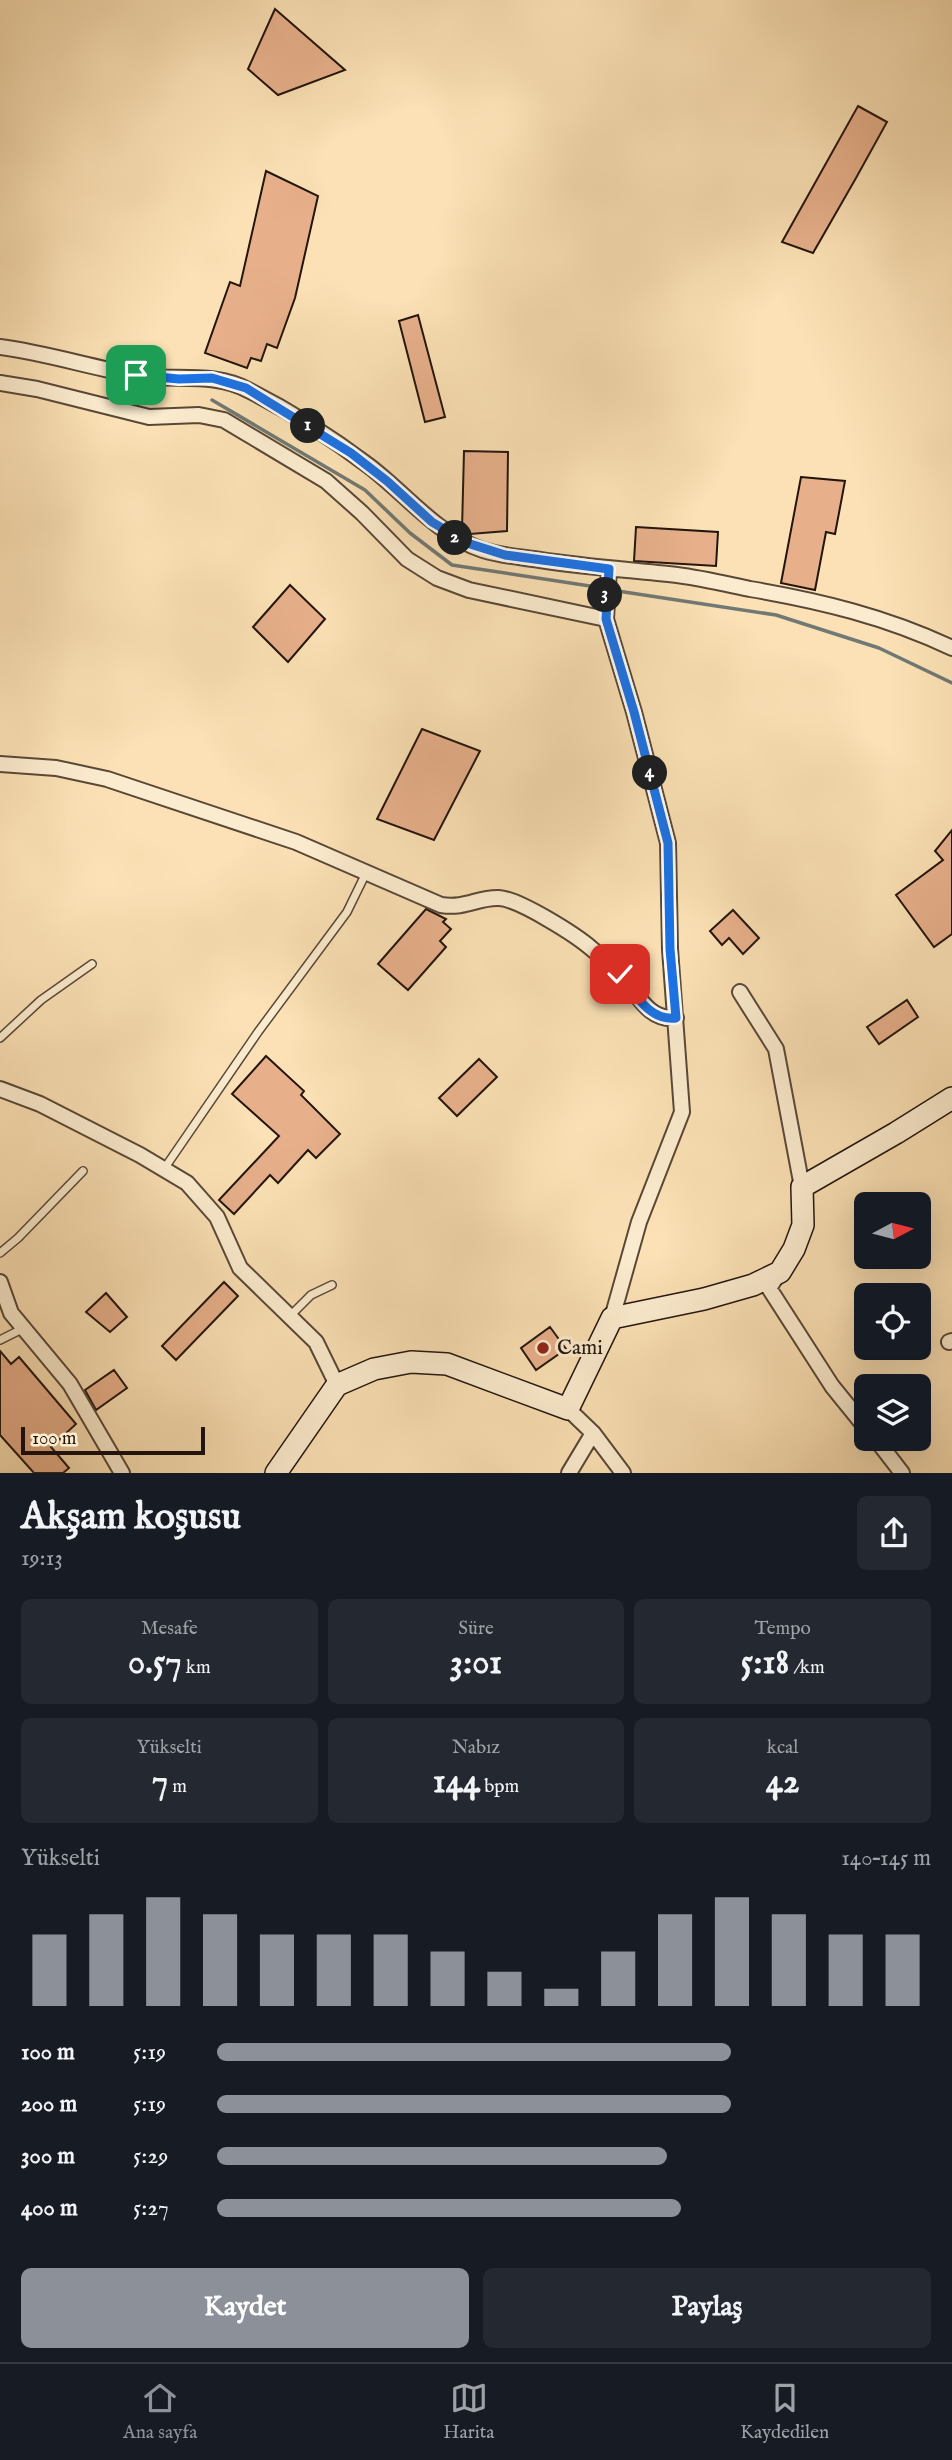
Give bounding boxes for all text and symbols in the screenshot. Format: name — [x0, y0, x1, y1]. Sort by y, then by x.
pin — [106, 345, 166, 405]
icon: arrive — [117, 356, 155, 394]
pin: 1 — [290, 408, 326, 444]
text: 1 — [304, 413, 311, 437]
pin: 2 — [438, 520, 472, 556]
text: 2 — [450, 525, 459, 549]
pin: 3 — [588, 578, 622, 612]
text: 3 — [601, 582, 608, 606]
pin: 4 — [632, 756, 668, 790]
text: 4 — [645, 760, 654, 784]
pin — [590, 944, 650, 1004]
icon: check — [601, 955, 639, 993]
north arrow — [854, 1192, 931, 1269]
map controls — [854, 1192, 931, 1451]
button: locate — [854, 1283, 931, 1360]
place label: Cami — [557, 1335, 603, 1362]
marker: Cami — [535, 1340, 551, 1356]
button: layers — [854, 1374, 931, 1451]
scale bar — [21, 1424, 205, 1456]
text: 100 m — [32, 1427, 76, 1451]
text: Akşam koşusu — [21, 1494, 241, 1542]
button: share — [857, 1496, 931, 1570]
text: 19:13 — [21, 1544, 63, 1573]
text: Mesafe — [141, 1617, 198, 1641]
text: Süre — [458, 1617, 494, 1641]
text: Tempo — [755, 1617, 811, 1641]
text: 0.57 — [128, 1641, 182, 1686]
text: 3:01 — [450, 1641, 502, 1686]
text: 5:18 — [741, 1641, 789, 1686]
text: km — [182, 1656, 211, 1680]
text: /km — [789, 1656, 825, 1680]
text: Yükselti — [137, 1736, 202, 1760]
text: Nabız — [452, 1736, 500, 1760]
text: kcal — [767, 1736, 798, 1760]
text: 7 — [152, 1760, 168, 1805]
text: 144 — [433, 1760, 480, 1805]
text: 42 — [766, 1760, 799, 1805]
text: m — [168, 1775, 187, 1799]
text: bpm — [480, 1775, 519, 1799]
text: Yükselti — [21, 1844, 100, 1873]
text: 140–145 m — [841, 1844, 931, 1873]
text: 100 m — [21, 2038, 75, 2067]
text: 5:19 — [133, 2038, 166, 2067]
text: 200 m — [21, 2090, 77, 2119]
text: 5:19 — [133, 2090, 166, 2119]
text: 300 m — [21, 2142, 75, 2171]
text: 5:29 — [133, 2142, 168, 2171]
text: 400 m — [21, 2194, 78, 2223]
text: 5:27 — [133, 2194, 169, 2223]
button: Kaydet — [21, 2268, 469, 2348]
button: Paylaş — [483, 2268, 931, 2348]
tab: Ana sayfa — [123, 2379, 197, 2445]
tab: Harita — [443, 2379, 495, 2445]
tab: Kaydedilen — [740, 2379, 829, 2445]

